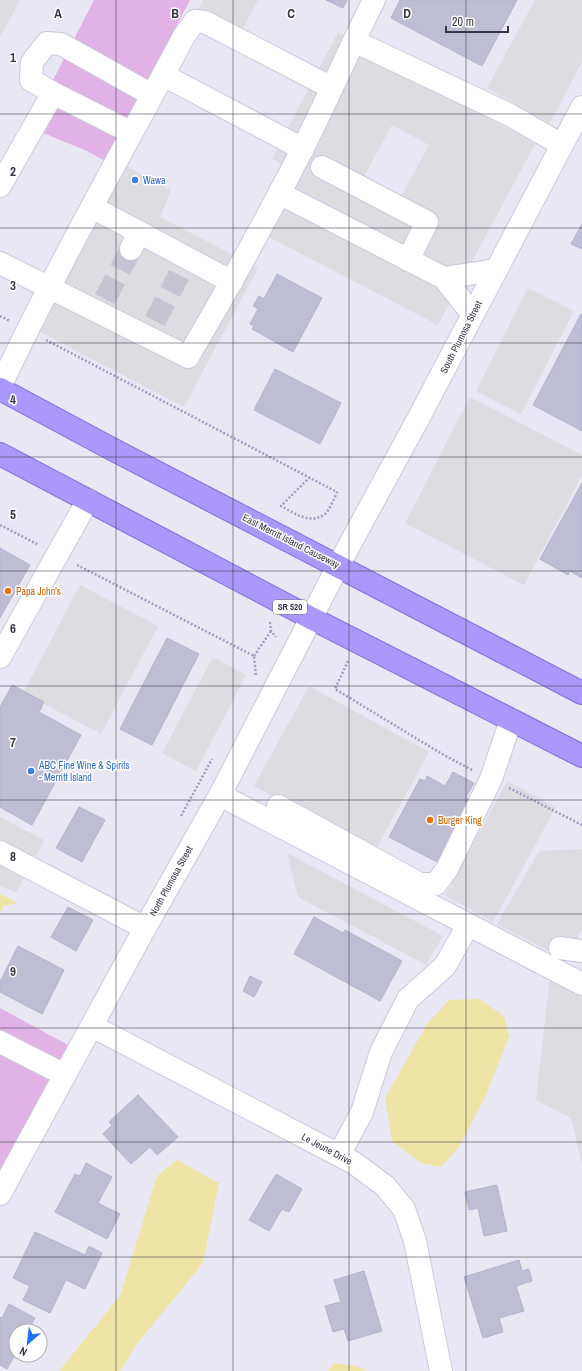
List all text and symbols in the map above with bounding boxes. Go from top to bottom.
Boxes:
text: A [54,5,62,22]
text: B [171,5,179,22]
text: C [287,5,295,22]
text: D [403,5,411,22]
scale bar [446,8,508,34]
text: 20 m [452,14,474,30]
text: 1 [10,49,16,66]
text: 2 [10,163,16,180]
place label: Wawa [143,174,166,187]
marker: Wawa [130,175,140,185]
text: 3 [10,277,16,294]
street label: South Plumosa Street [437,298,485,375]
text: 4 [10,391,16,408]
text: 5 [10,506,16,523]
street label: East Merritt Island Causeway [240,511,342,572]
place label: Papa John's [16,585,61,598]
marker: Papa John's [3,586,13,596]
road number: SR 520 [273,600,307,614]
text: 6 [10,620,16,637]
text: 7 [10,734,16,751]
place label: ABC Fine Wine & Spirits - Merritt Island [38,759,130,784]
marker: ABC Fine Wine & Spirits - Merritt Island [26,766,36,776]
place label: Burger King [438,814,482,827]
marker: Burger King [425,815,435,825]
street label: North Plumosa Street [146,843,196,918]
text: 8 [10,848,16,865]
text: 9 [10,963,16,980]
street label: Le Jeune Drive [299,1130,355,1168]
north arrow [8,1323,48,1363]
text: N [17,1344,29,1360]

